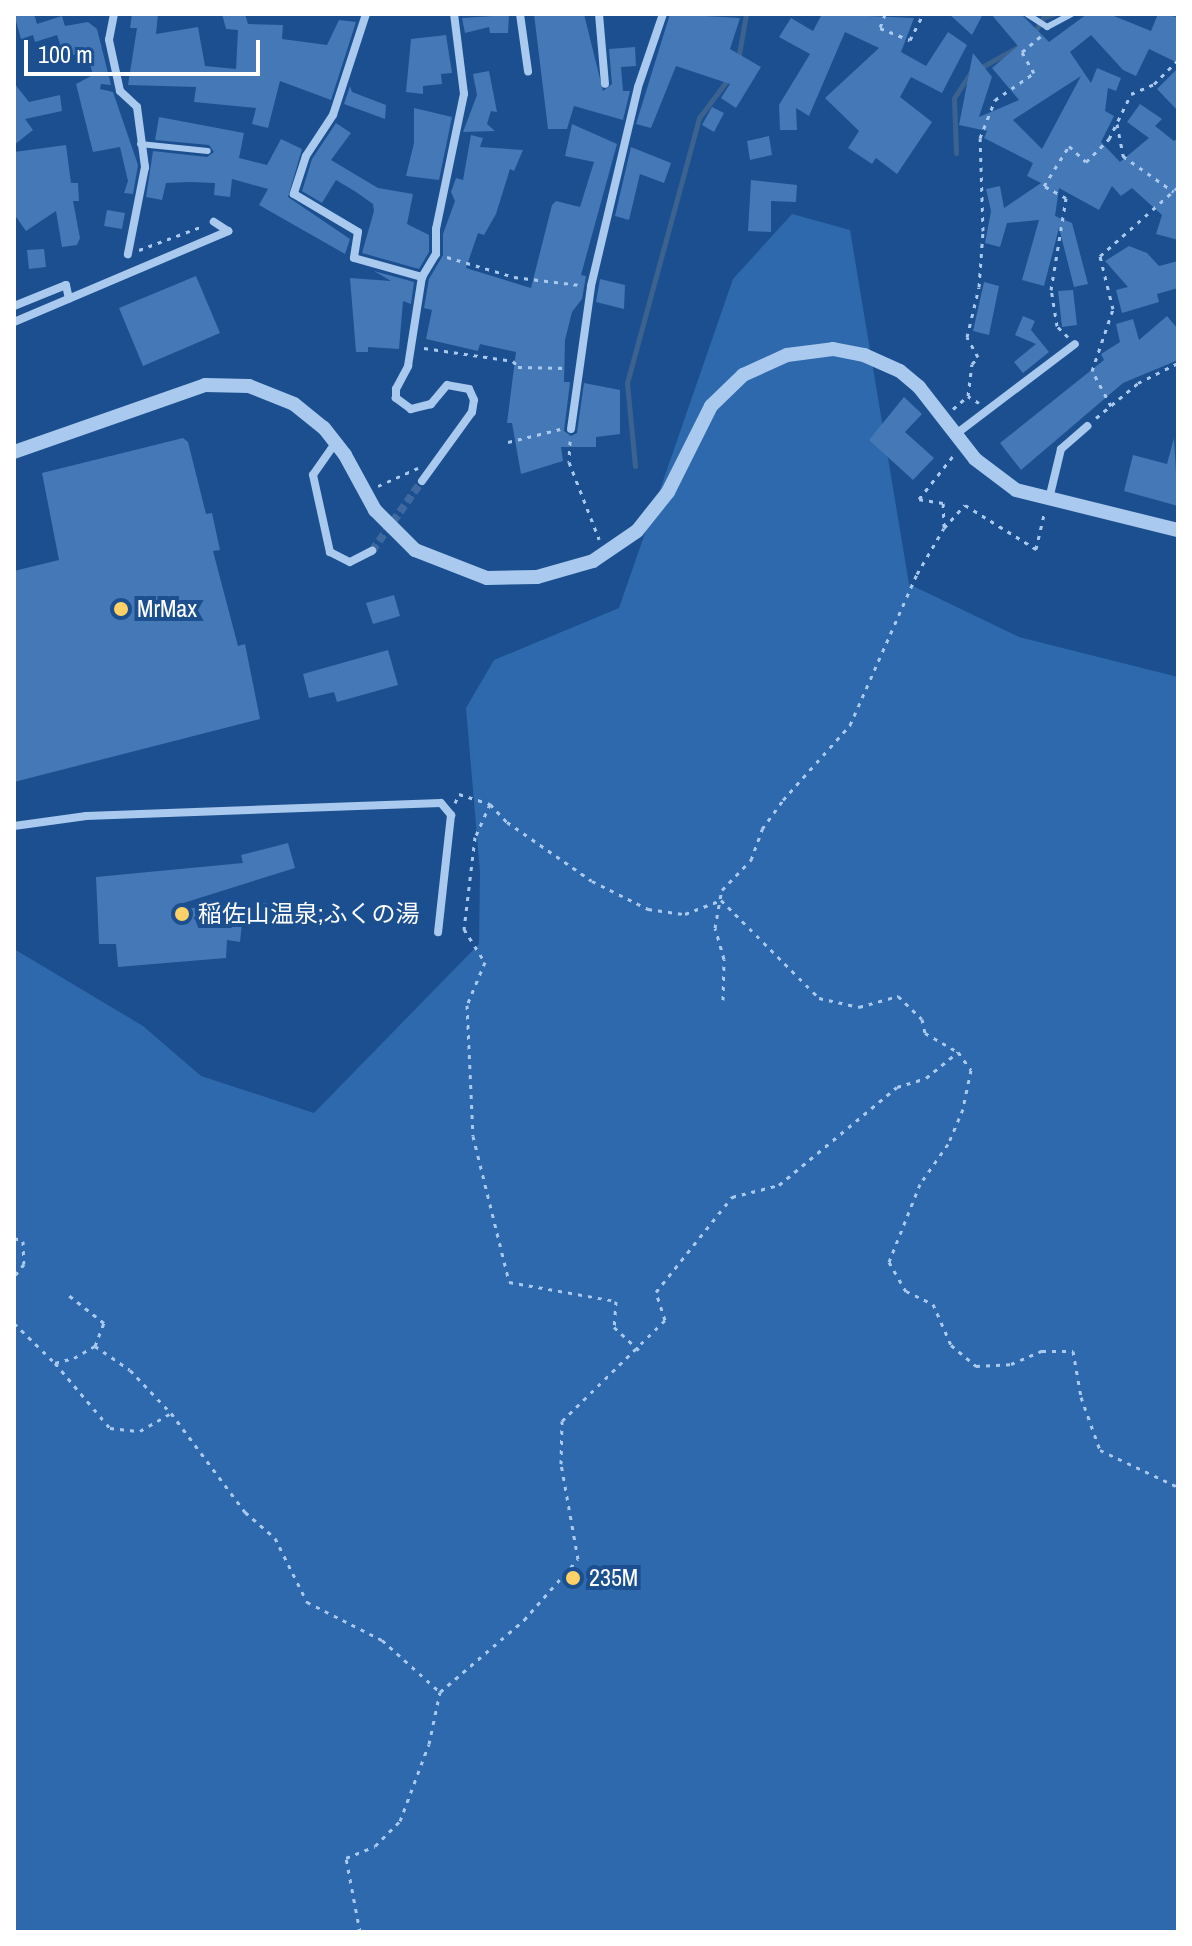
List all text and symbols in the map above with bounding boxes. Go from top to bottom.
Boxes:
scale bar [28,24,264,74]
text: 100 m [38,38,93,70]
place label: MrMax [137,595,197,623]
marker: MrMax [112,600,130,618]
place label: 稲佐山温泉;ふくの湯 [198,900,419,928]
marker: 稲佐山温泉;ふくの湯 [173,905,191,923]
place label: 235M [589,1564,638,1592]
marker: 235M [564,1569,582,1587]

